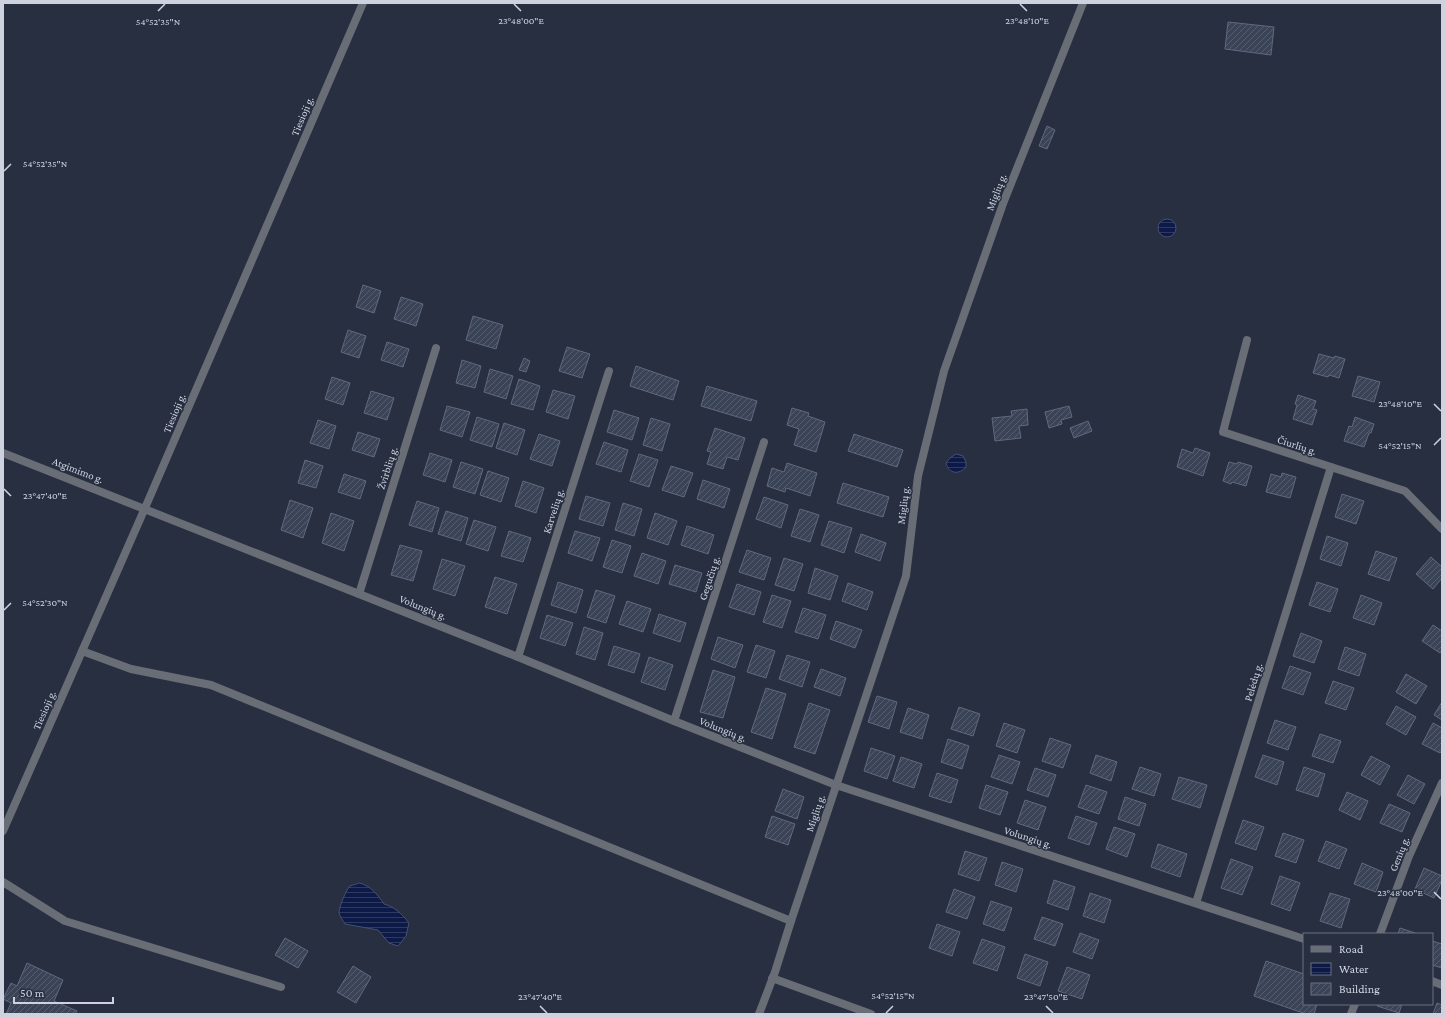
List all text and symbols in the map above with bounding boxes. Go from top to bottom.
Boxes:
text: 23°48'00"E [498,15,544,26]
text: 23°48'10"E [1005,15,1049,26]
text: 54°52'35"N [136,16,181,27]
street label: Tiesioji g. [288,94,317,138]
text: 54°52'35"N [23,158,68,169]
street label: Miglių g. [983,172,1009,213]
street label: Tiesioji g. [160,391,189,435]
text: 23°48'10"E [1378,398,1422,409]
street label: Čiurlių g. [1276,433,1318,458]
text: 54°52'15"N [1378,440,1422,451]
street label: Žvirblių g. [374,445,401,491]
street label: Atgimimo g. [50,455,105,486]
street label: Miglių g. [895,485,912,525]
street label: Karvelių g. [540,487,567,535]
text: 23°47'40"E [23,490,68,501]
street label: Gegučių g. [696,554,723,602]
street label: Volungių g. [397,592,448,623]
text: 54°52'30"N [22,597,68,608]
street label: Pelėdų g. [1242,661,1265,703]
street label: Tiesioji g. [30,689,59,732]
street label: Volungių g. [697,714,748,745]
street label: Miglių g. [803,793,828,834]
street label: Volungių g. [1002,824,1053,851]
street label: Genių g. [1387,835,1412,873]
text: 23°48'00"E [1377,887,1423,898]
legend [1303,933,1433,1005]
text: Road [1339,942,1364,956]
text: Water [1339,962,1369,976]
scale bar [14,979,113,1005]
text: Building [1339,982,1380,996]
text: 50 m [20,986,45,1000]
text: 54°52'15"N [871,990,915,1001]
text: 23°47'40"E [518,991,563,1002]
text: 23°47'50"E [1024,991,1069,1002]

